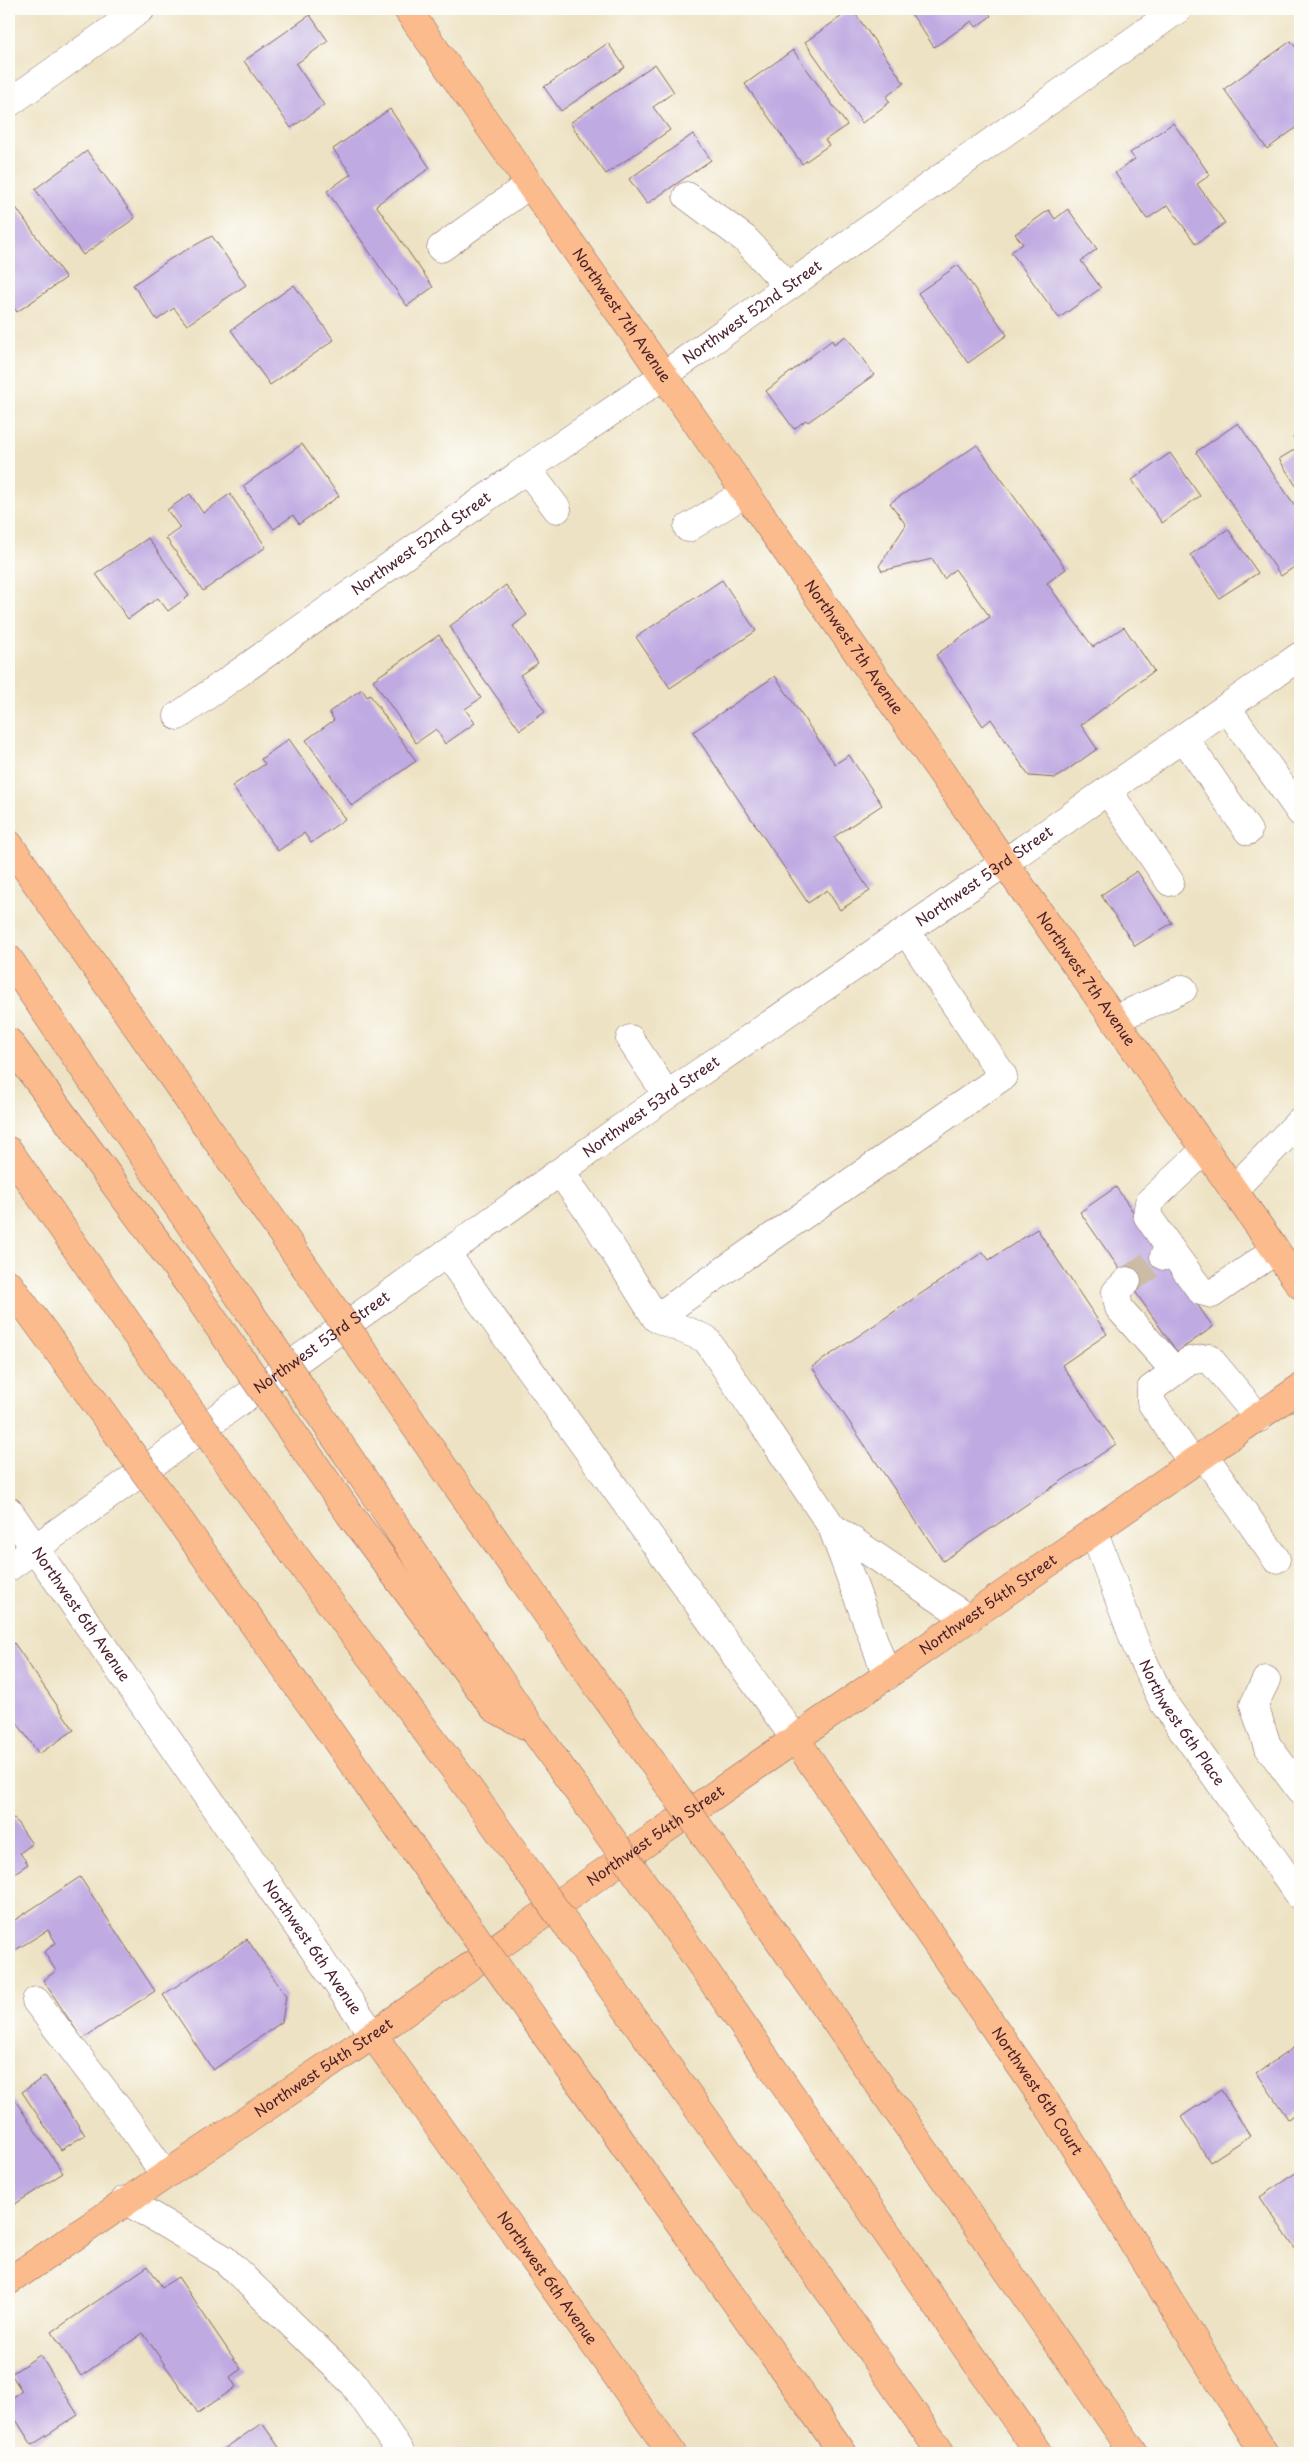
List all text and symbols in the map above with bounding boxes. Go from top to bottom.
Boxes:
street label: Northwest 7th Avenue [568,243,678,386]
street label: Northwest 52nd Street [677,253,826,369]
street label: Northwest 52nd Street [346,485,495,600]
street label: Northwest 7th Avenue [800,574,910,718]
street label: Northwest 53rd Street [910,819,1057,931]
street label: Northwest 7th Avenue [1032,906,1142,1050]
street label: Northwest 53rd Street [577,1049,724,1162]
street label: Northwest 53rd Street [248,1284,394,1398]
street label: Northwest 6th Avenue [27,1542,137,1686]
street label: Northwest 54th Street [914,1548,1061,1660]
street label: Northwest 6th Place [1134,1655,1232,1790]
street label: Northwest 54th Street [581,1779,728,1891]
street label: Northwest 6th Avenue [258,1874,368,2018]
street label: Northwest 54th Street [249,2012,397,2122]
street label: Northwest 6th Court [987,2022,1089,2159]
street label: Northwest 6th Avenue [492,2206,604,2349]

